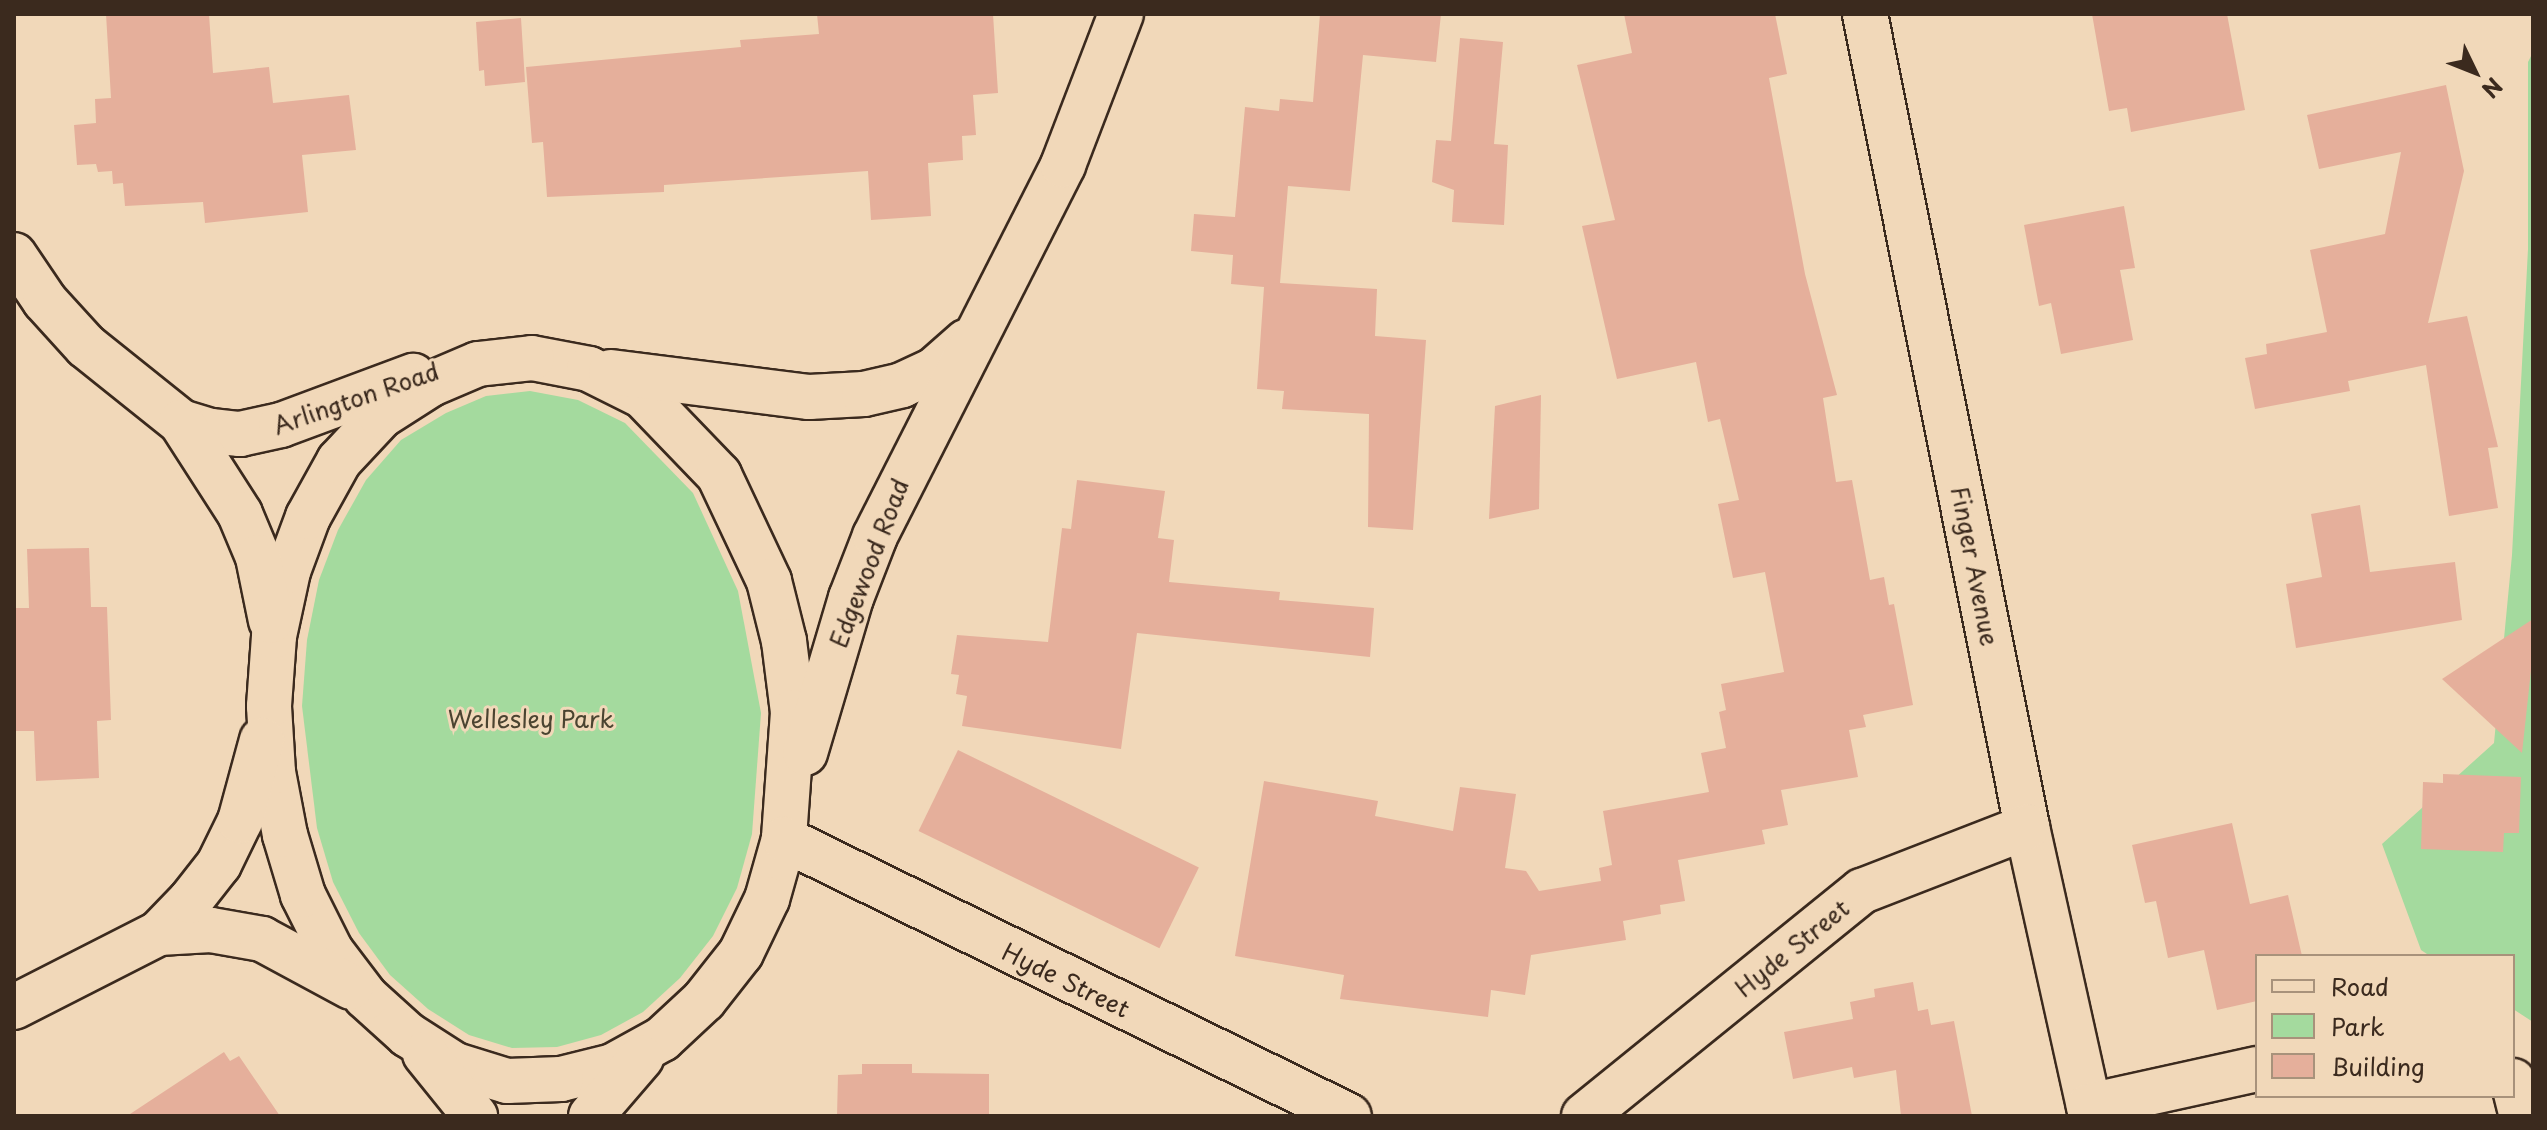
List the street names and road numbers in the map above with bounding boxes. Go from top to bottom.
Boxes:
street label: Arlington Road [269,356,443,440]
street label: Edgewood Road [823,474,915,652]
street label: Finger Avenue [1945,484,2005,648]
street label: Hyde Street [1729,893,1855,1003]
street label: Hyde Street [998,937,1134,1023]

